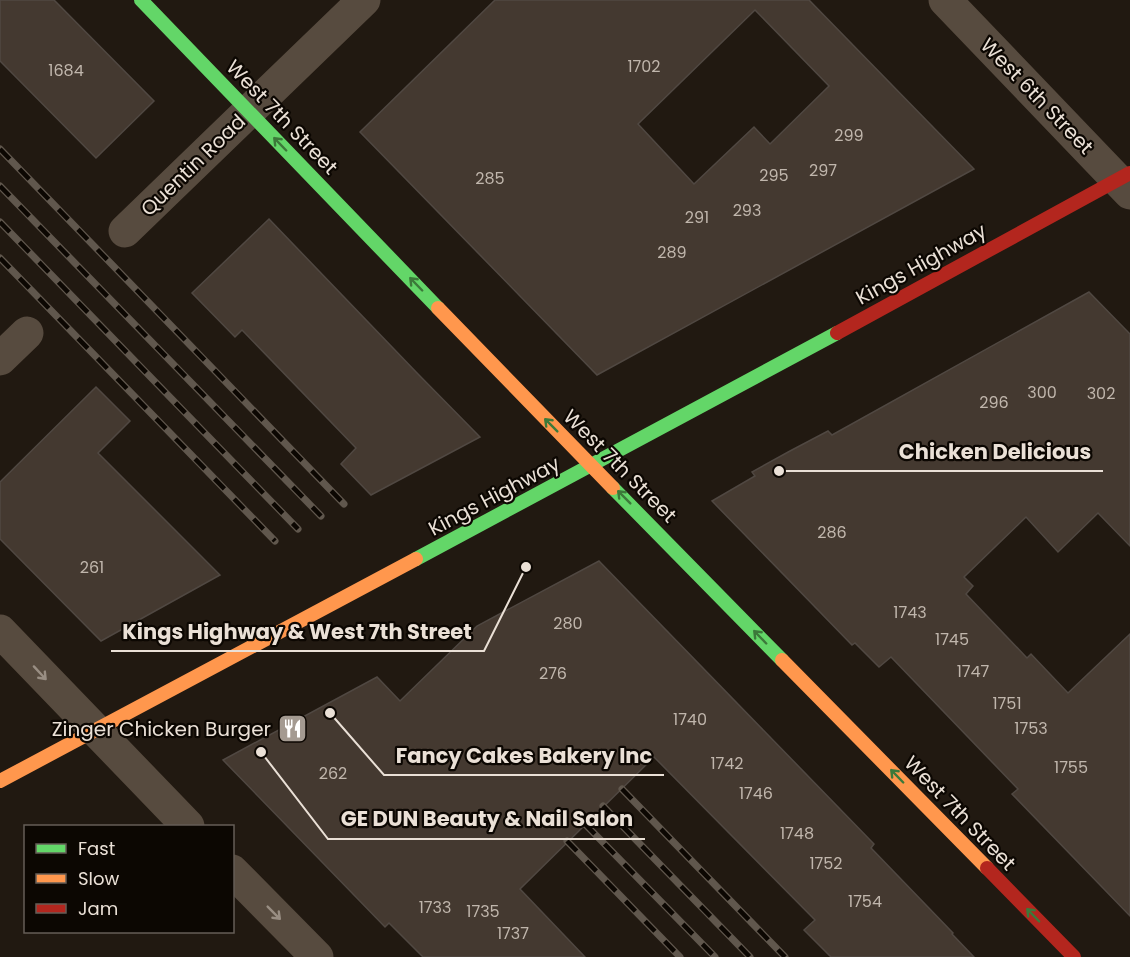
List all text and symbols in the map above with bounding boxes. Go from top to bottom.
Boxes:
street label: West 6th Street [974,32,1100,160]
street label: West 7th Street [220,53,344,181]
house number: 1702 [627,55,661,78]
house number: 1684 [48,59,84,82]
street label: Quentin Road [134,108,252,222]
house number: 299 [834,124,864,147]
one-way arrow [273,136,288,151]
house number: 297 [809,159,837,182]
house number: 295 [759,164,789,187]
house number: 285 [475,167,505,190]
house number: 293 [733,199,761,222]
house number: 291 [685,206,709,229]
street label: Kings Highway [851,217,991,311]
house number: 289 [657,241,687,264]
one-way arrow [408,277,423,292]
house number: 300 [1027,381,1057,404]
house number: 302 [1087,382,1115,405]
house number: 296 [979,391,1009,414]
street label: West 7th Street [557,403,683,529]
one-way arrow [543,417,558,432]
callout: Chicken Delicious [887,432,1103,471]
text: Chicken Delicious [899,437,1091,466]
street label: Kings Highway [423,450,565,542]
one-way arrow [616,490,631,505]
house number: 286 [817,521,847,544]
house number: 261 [80,556,104,579]
house number: 1743 [893,601,927,624]
callout: Kings Highway & West 7th Street [111,612,484,651]
house number: 280 [553,612,583,635]
text: Kings Highway & West 7th Street [122,617,472,646]
house number: 1745 [935,628,969,651]
one-way arrow [753,629,768,644]
house number: 1747 [957,660,990,683]
house number: 276 [539,662,567,685]
one-way arrow [33,666,47,681]
house number: 1751 [992,692,1022,715]
house number: 1740 [673,708,707,731]
restaurant icon: Zinger Chicken Burger [276,713,308,745]
place label: Zinger Chicken Burger [52,715,271,743]
house number: 1753 [1014,717,1048,740]
callout: Fancy Cakes Bakery Inc [384,736,664,775]
text: Fancy Cakes Bakery Inc [396,741,653,770]
street label: West 7th Street [898,749,1022,877]
house number: 1742 [710,752,744,775]
house number: 1755 [1054,756,1088,779]
house number: 262 [319,762,347,785]
one-way arrow [889,768,904,783]
house number: 1746 [739,782,773,805]
callout: GE DUN Beauty & Nail Salon [328,800,645,839]
text: GE DUN Beauty & Nail Salon [341,804,633,833]
house number: 1748 [780,822,814,845]
legend [24,825,234,933]
text: Fast [78,836,115,861]
house number: 1752 [809,852,843,875]
text: Slow [78,866,120,891]
house number: 1754 [848,890,882,913]
text: Jam [78,896,118,921]
house number: 1733 [419,896,451,919]
house number: 1735 [466,900,500,923]
one-way arrow [266,906,281,921]
one-way arrow [1026,908,1041,923]
house number: 1737 [497,922,529,945]

